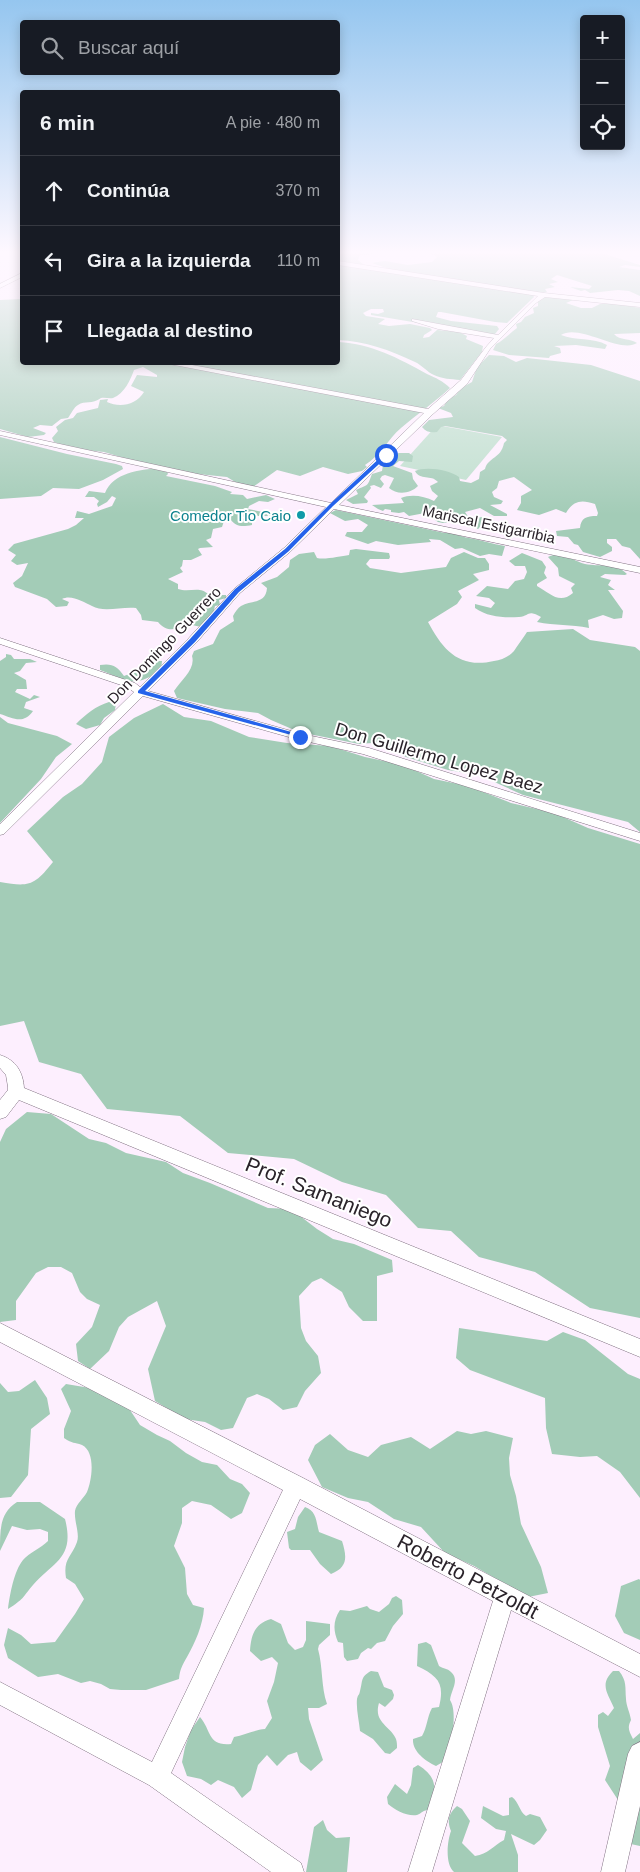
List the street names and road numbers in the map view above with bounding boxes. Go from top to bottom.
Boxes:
street label: Mariscal Estigarribia [421,502,557,546]
street label: Don Domingo Guerrero [104,583,224,707]
street label: Don Guillermo Lopez Baez [333,719,545,797]
street label: Prof. Samaniego [242,1152,396,1232]
street label: Roberto Petzoldt [394,1529,543,1623]

